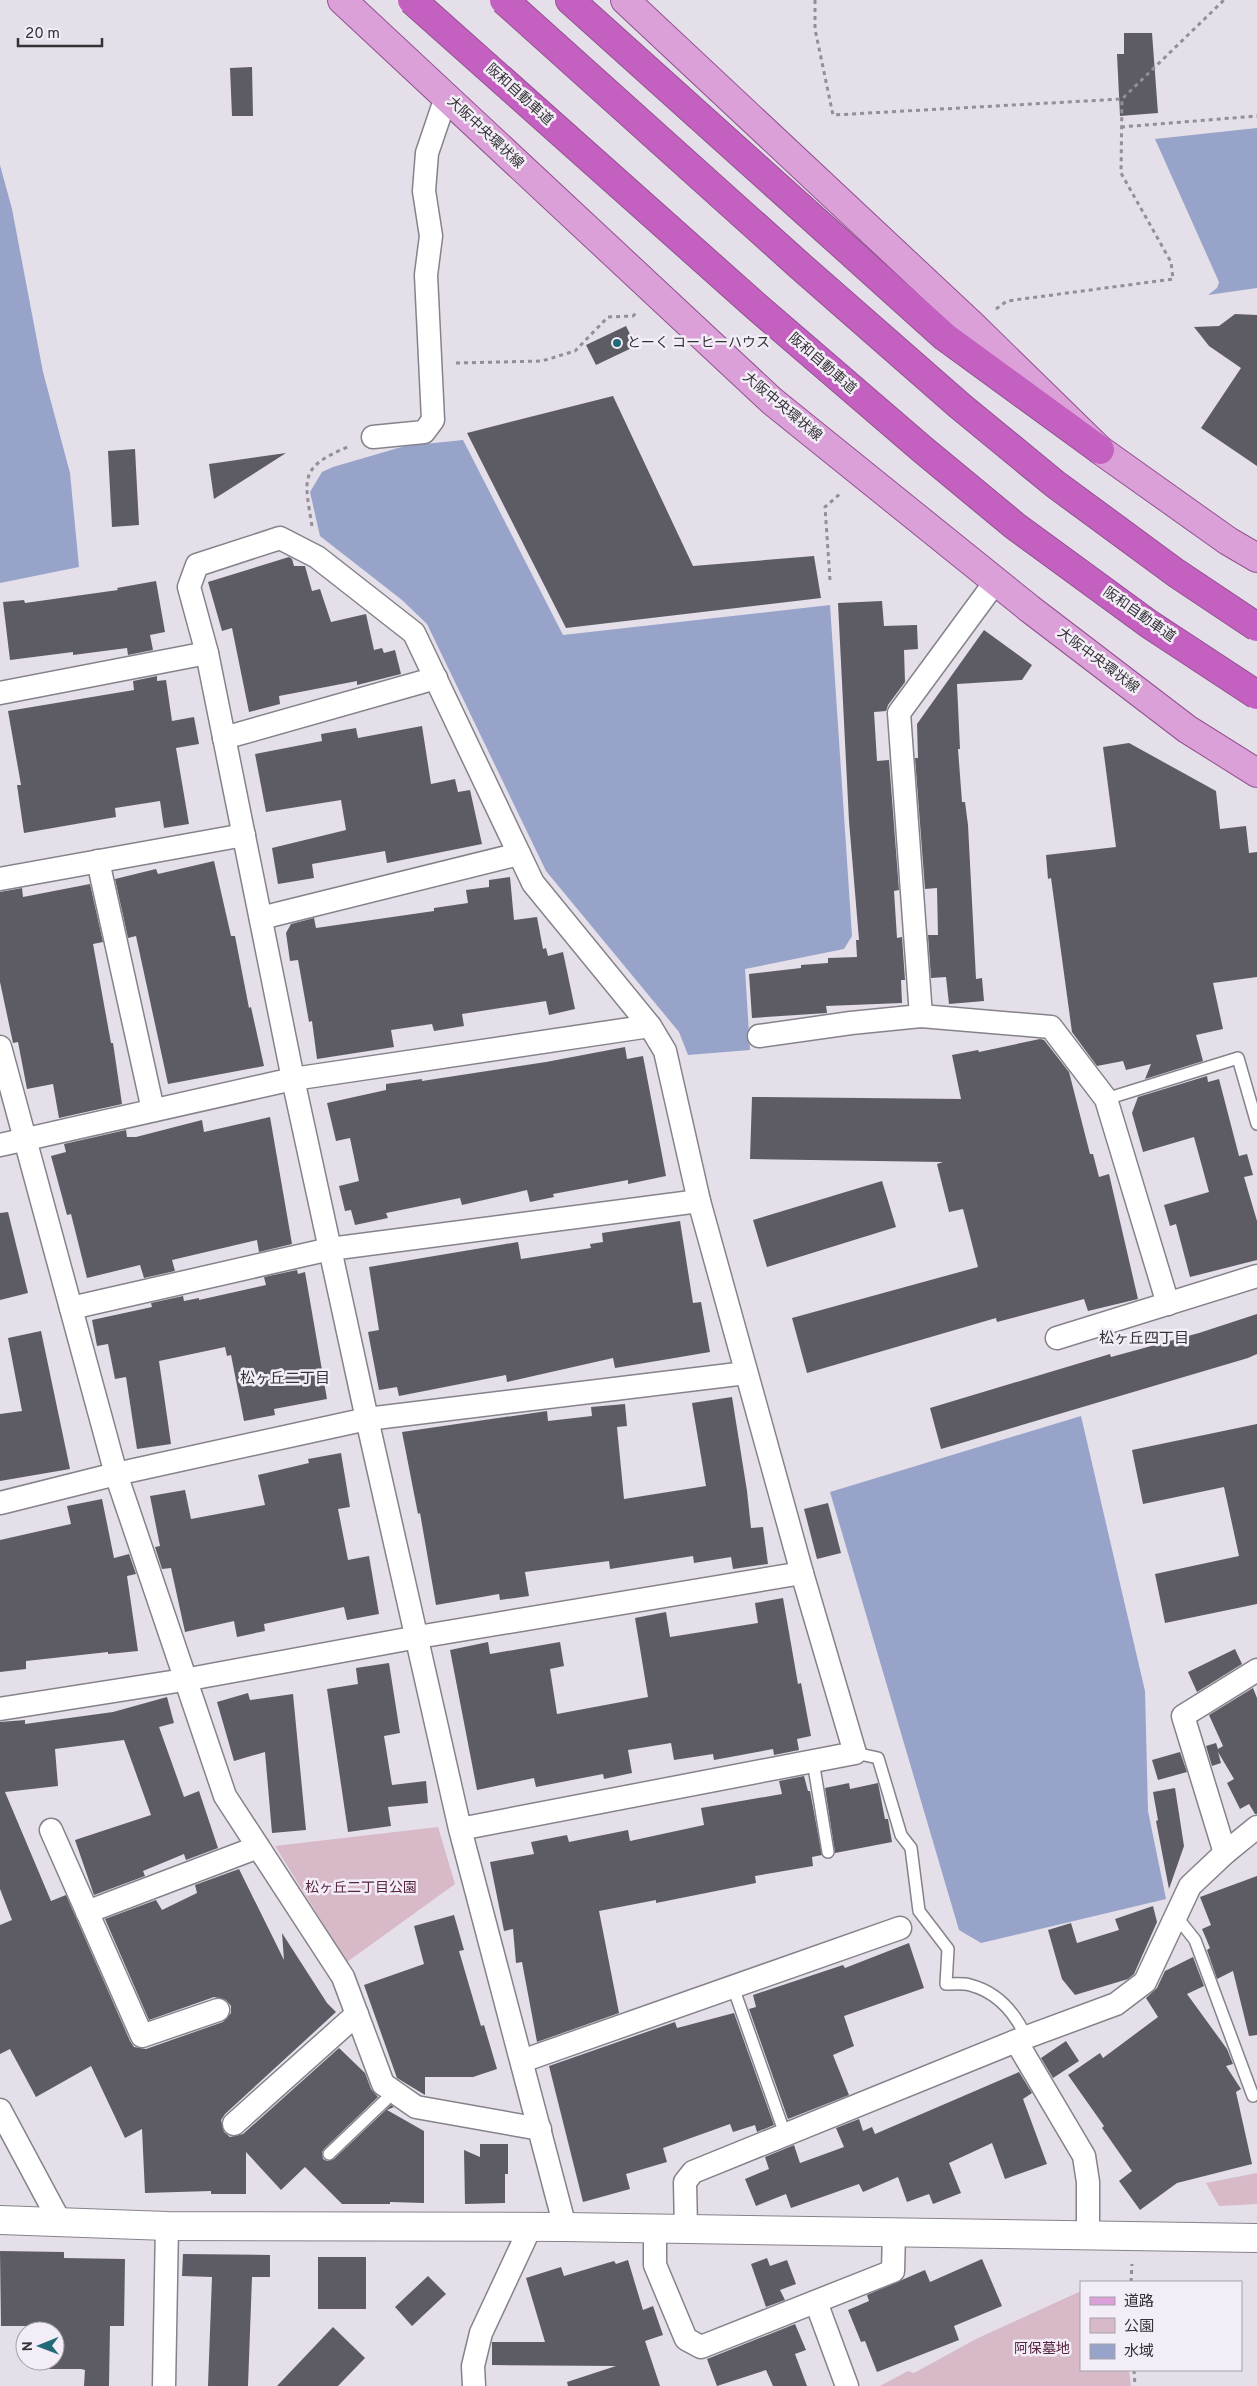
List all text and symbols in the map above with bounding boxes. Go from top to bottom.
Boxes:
scale bar [18,15,101,47]
text: 20 m [25,25,60,44]
street label: 阪和自動車道 [482,61,556,129]
street label: 大阪中央環状線 [443,93,527,173]
street label: 阪和自動車道 [785,330,859,398]
place label: とーく コーヒーハウス [627,335,770,352]
marker: とーく コーヒーハウス [611,337,623,349]
street label: 大阪中央環状線 [739,368,826,445]
street label: 阪和自動車道 [1100,584,1178,646]
street label: 大阪中央環状線 [1054,624,1143,697]
district label: 松ヶ丘四丁目 [1099,1330,1189,1349]
district label: 松ヶ丘二丁目 [240,1370,330,1389]
park label: 松ヶ丘二丁目公園 [305,1880,417,1897]
legend [1080,2281,1242,2371]
text: 道路 [1124,2293,1154,2312]
text: 公園 [1124,2318,1154,2337]
north arrow [15,2321,65,2371]
text: N [20,2341,37,2351]
park label: 阿保墓地 [1014,2341,1070,2358]
text: 水域 [1124,2343,1154,2362]

